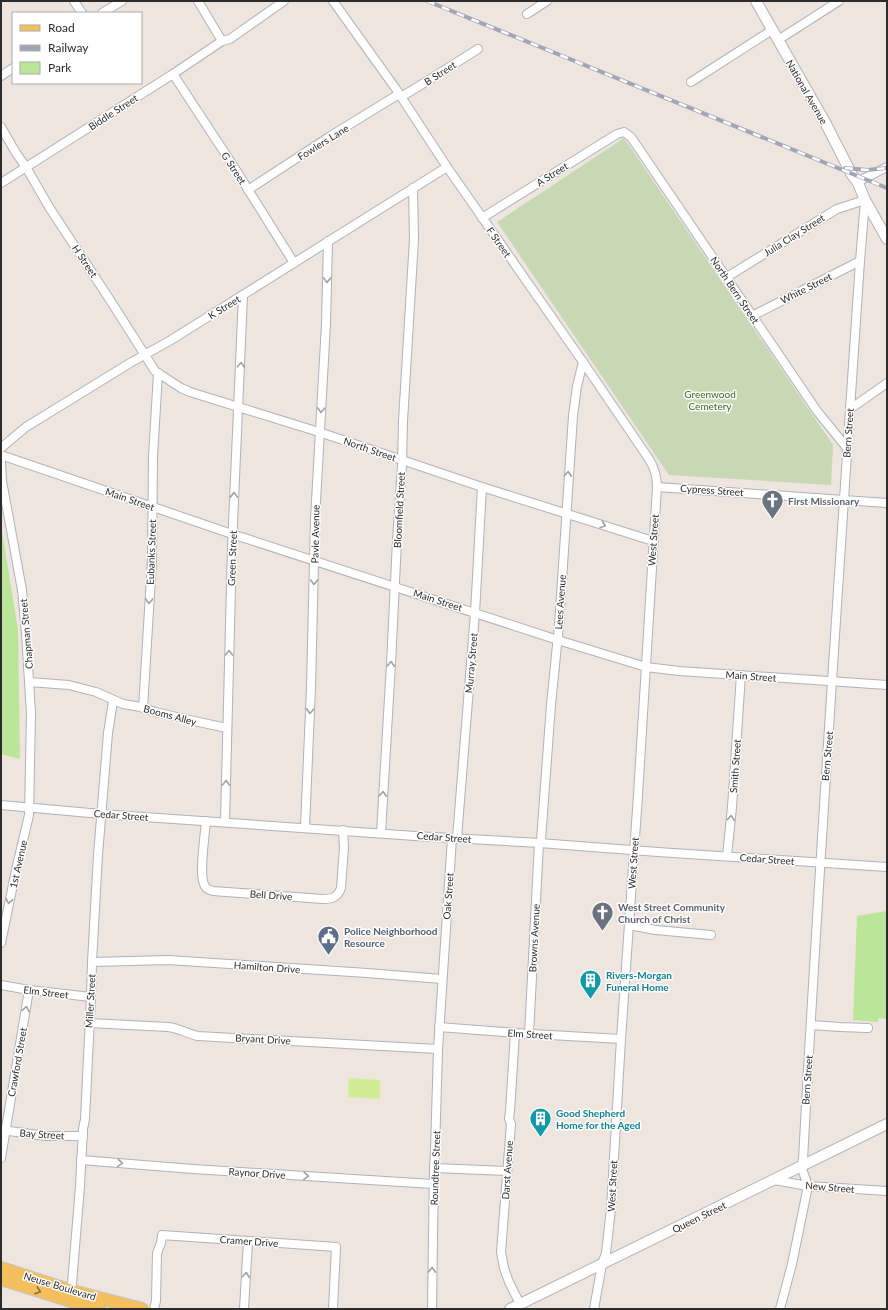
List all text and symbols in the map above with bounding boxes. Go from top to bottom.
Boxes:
legend [12,12,142,84]
text: Road [48,20,75,35]
text: Railway [48,40,89,55]
street label: B Street [422,58,458,88]
street label: National Avenue [784,58,830,126]
text: Park [48,60,72,75]
street label: Biddle Street [86,91,140,132]
street label: Fowlers Lane [295,122,351,162]
street label: G Street [219,150,249,187]
street label: A Street [534,159,571,188]
street label: Julia Clay Street [761,211,827,259]
street label: F Street [484,224,514,260]
street label: H Street [70,243,100,280]
street label: North Bern Street [708,254,762,326]
street label: White Street [778,270,834,306]
one-way arrow [323,277,331,283]
street label: K Street [206,292,243,322]
one-way arrow [236,362,245,368]
park label: Greenwood Cemetery [684,388,736,412]
one-way arrow [316,407,325,413]
street label: Bern Street [840,407,856,458]
street label: North Street [342,434,398,464]
street label: Bloomfield Street [391,471,407,548]
one-way arrow [564,471,573,477]
street label: Cypress Street [680,482,745,498]
street label: Main Street [104,485,156,513]
church icon: First Missionary [759,488,785,521]
one-way arrow [230,492,238,498]
place label: First Missionary [788,495,860,507]
street label: Pavie Avenue [308,504,322,564]
street label: West Street [645,513,661,566]
street label: Eubanks Street [144,519,158,585]
one-way arrow [599,520,606,529]
street label: Green Street [225,530,239,586]
street label: Lees Avenue [552,574,568,630]
one-way arrow [310,579,318,585]
street label: Main Street [412,586,464,614]
street label: Chapman Street [17,598,35,670]
one-way arrow [144,598,153,604]
street label: Murray Street [462,632,480,694]
one-way arrow [225,650,233,656]
one-way arrow [386,661,395,667]
street label: Main Street [725,668,777,684]
street label: Booms Alley [142,702,199,728]
one-way arrow [305,708,314,714]
street label: Bern Street [819,730,835,781]
street label: Smith Street [727,738,743,793]
one-way arrow [222,780,230,786]
one-way arrow [379,791,387,797]
street label: Cedar Street [93,807,149,823]
one-way arrow [726,815,735,821]
street label: Cedar Street [416,829,472,845]
street label: West Street [625,836,641,889]
street label: 1st Avenue [7,839,29,889]
street label: Cedar Street [739,851,795,867]
street label: Oak Street [440,872,456,920]
street label: Bell Drive [249,888,293,902]
one-way arrow [6,898,14,904]
church icon: West Street Community Church of Christ [589,900,615,933]
place label: West Street Community Church of Christ [618,901,726,925]
street label: Browns Avenue [526,903,542,973]
public building icon: Police Neighborhood Resource [316,924,342,957]
place label: Police Neighborhood Resource [344,925,438,949]
street label: Hamilton Drive [233,959,301,975]
building icon: Rivers-Morgan Funeral Home [577,968,603,1001]
place label: Rivers-Morgan Funeral Home [606,969,672,993]
street label: Miller Street [83,973,97,1028]
street label: Elm Street [23,983,70,1001]
one-way arrow [21,1006,30,1012]
street label: Crawford Street [5,1026,29,1097]
street label: Elm Street [507,1026,553,1042]
street label: Bryant Drive [235,1032,291,1046]
street label: Bern Street [799,1054,815,1105]
building icon: Good Shepherd Home for the Aged [528,1106,554,1139]
place label: Good Shepherd Home for the Aged [556,1107,641,1131]
street label: Bay Street [19,1126,65,1142]
street label: Roundtree Street [428,1130,442,1206]
street label: Darst Avenue [499,1140,515,1200]
one-way arrow [117,1158,123,1167]
street label: West Street [605,1159,619,1212]
street label: Raynor Drive [228,1165,286,1181]
one-way arrow [303,1172,309,1181]
street label: New Street [805,1179,855,1195]
street label: Queen Street [670,1199,728,1235]
street label: Cramer Drive [219,1233,279,1249]
one-way arrow [428,1267,436,1273]
street label: Neuse Boulevard [23,1269,97,1303]
one-way arrow [242,1272,251,1278]
one-way arrow [34,1286,41,1295]

